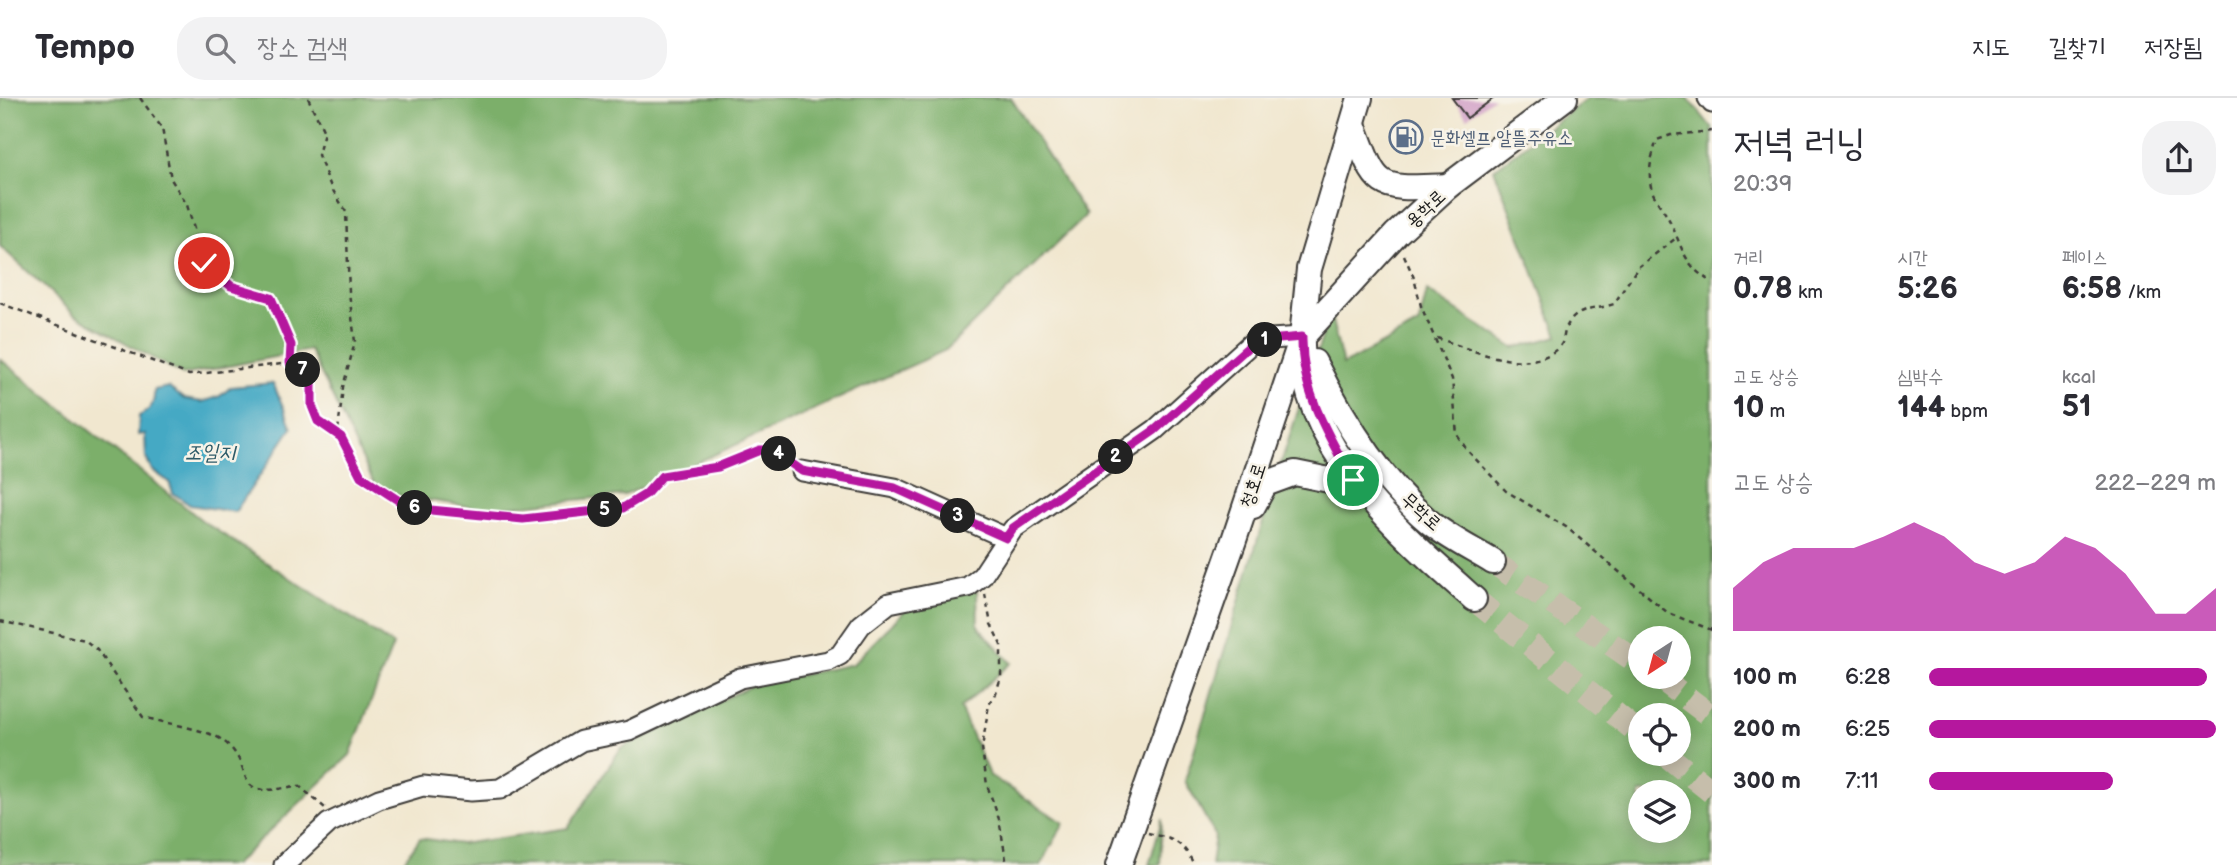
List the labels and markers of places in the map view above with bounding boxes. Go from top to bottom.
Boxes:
fuel station icon: 문화셀프 알뜰주유소 [1387,118,1425,156]
place label: 문화셀프 알뜰주유소 [1430,127,1573,150]
pin [174,233,234,293]
pin: 1 [1248,322,1282,358]
pin: 7 [286,352,320,388]
pin: 4 [762,436,796,472]
pin: 2 [1098,440,1134,474]
pin [1323,450,1383,510]
pin: 6 [398,490,432,526]
pin: 5 [588,492,622,528]
pin: 3 [940,498,976,534]

